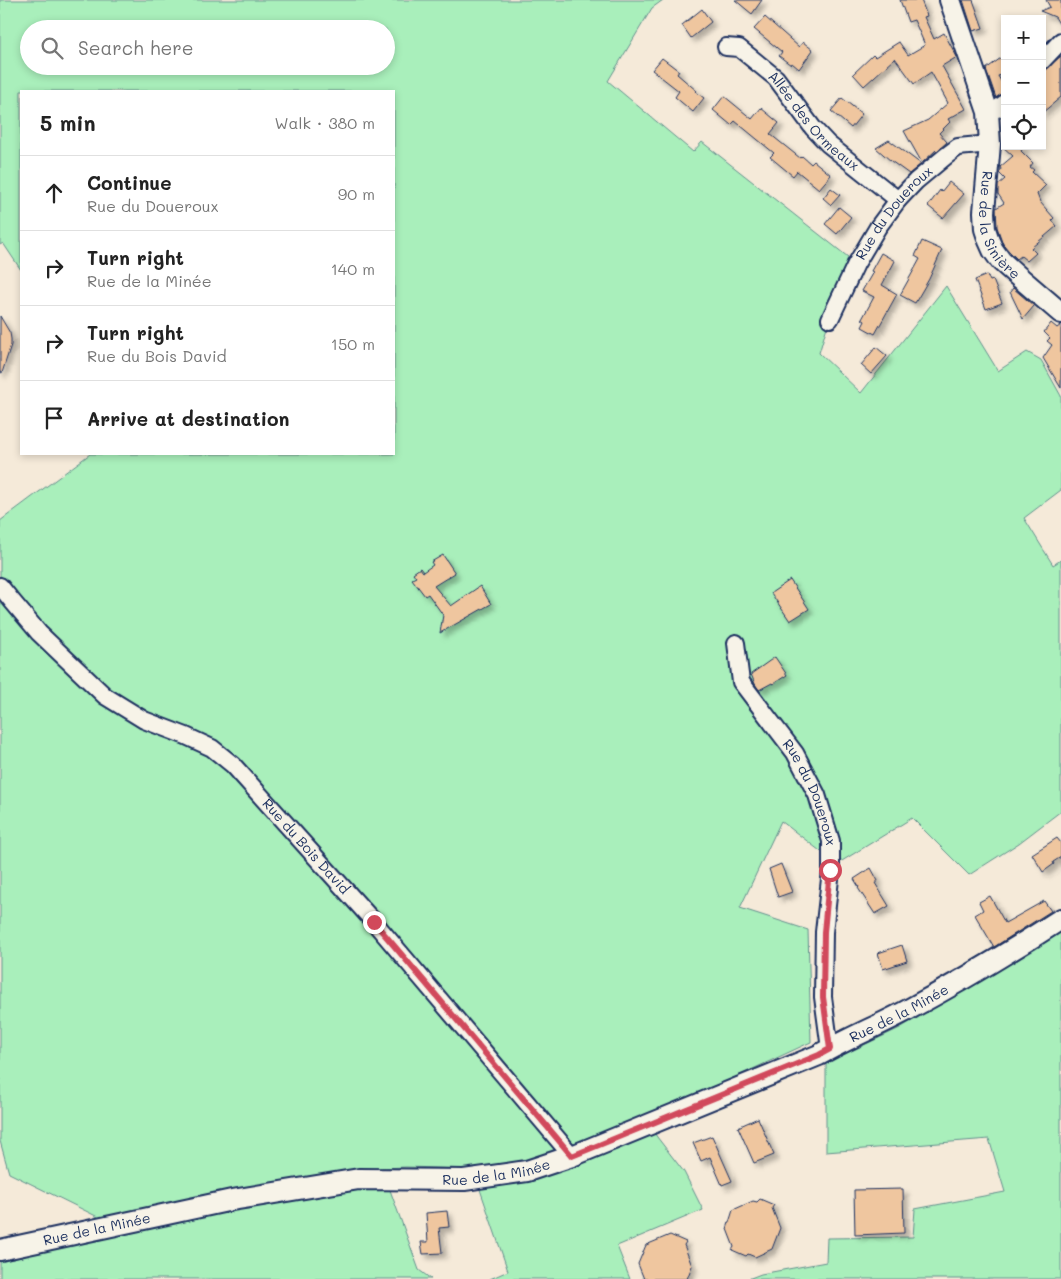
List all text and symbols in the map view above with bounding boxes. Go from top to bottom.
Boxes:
map controls [1001,15,1046,150]
button: + [1001,15,1046,60]
search box [20,20,395,75]
icon: search [38,34,66,62]
text: Search here [78,35,194,60]
button: − [1001,60,1046,105]
street label: Allée des Ormeaux [765,66,864,175]
button: locate [1001,105,1046,150]
text: 5 min [40,109,96,136]
text: Walk · 380 m [274,112,375,133]
street label: Rue du Doueroux [851,161,936,263]
text: Continue [87,170,172,195]
street label: Rue de la Sinière [975,170,1025,283]
icon: ahead [40,179,68,207]
text: 90 m [338,183,375,204]
text: Rue du Doueroux [87,195,219,216]
text: Turn right [87,245,184,270]
icon: right [40,254,68,282]
text: 140 m [331,258,375,279]
text: Rue de la Minée [87,270,212,291]
text: Turn right [87,320,184,345]
icon: right [40,329,68,357]
text: 150 m [331,333,375,354]
text: Rue du Bois David [87,345,227,366]
icon: arrive [40,404,68,432]
text: Arrive at destination [87,406,290,431]
street label: Rue du Doueroux [779,735,841,846]
street label: Rue du Bois David [258,794,354,898]
route start [819,859,842,882]
route end [363,911,386,934]
street label: Rue de la Minée [846,979,952,1046]
street label: Rue de la Minée [442,1154,553,1189]
street label: Rue de la Minée [41,1208,152,1249]

